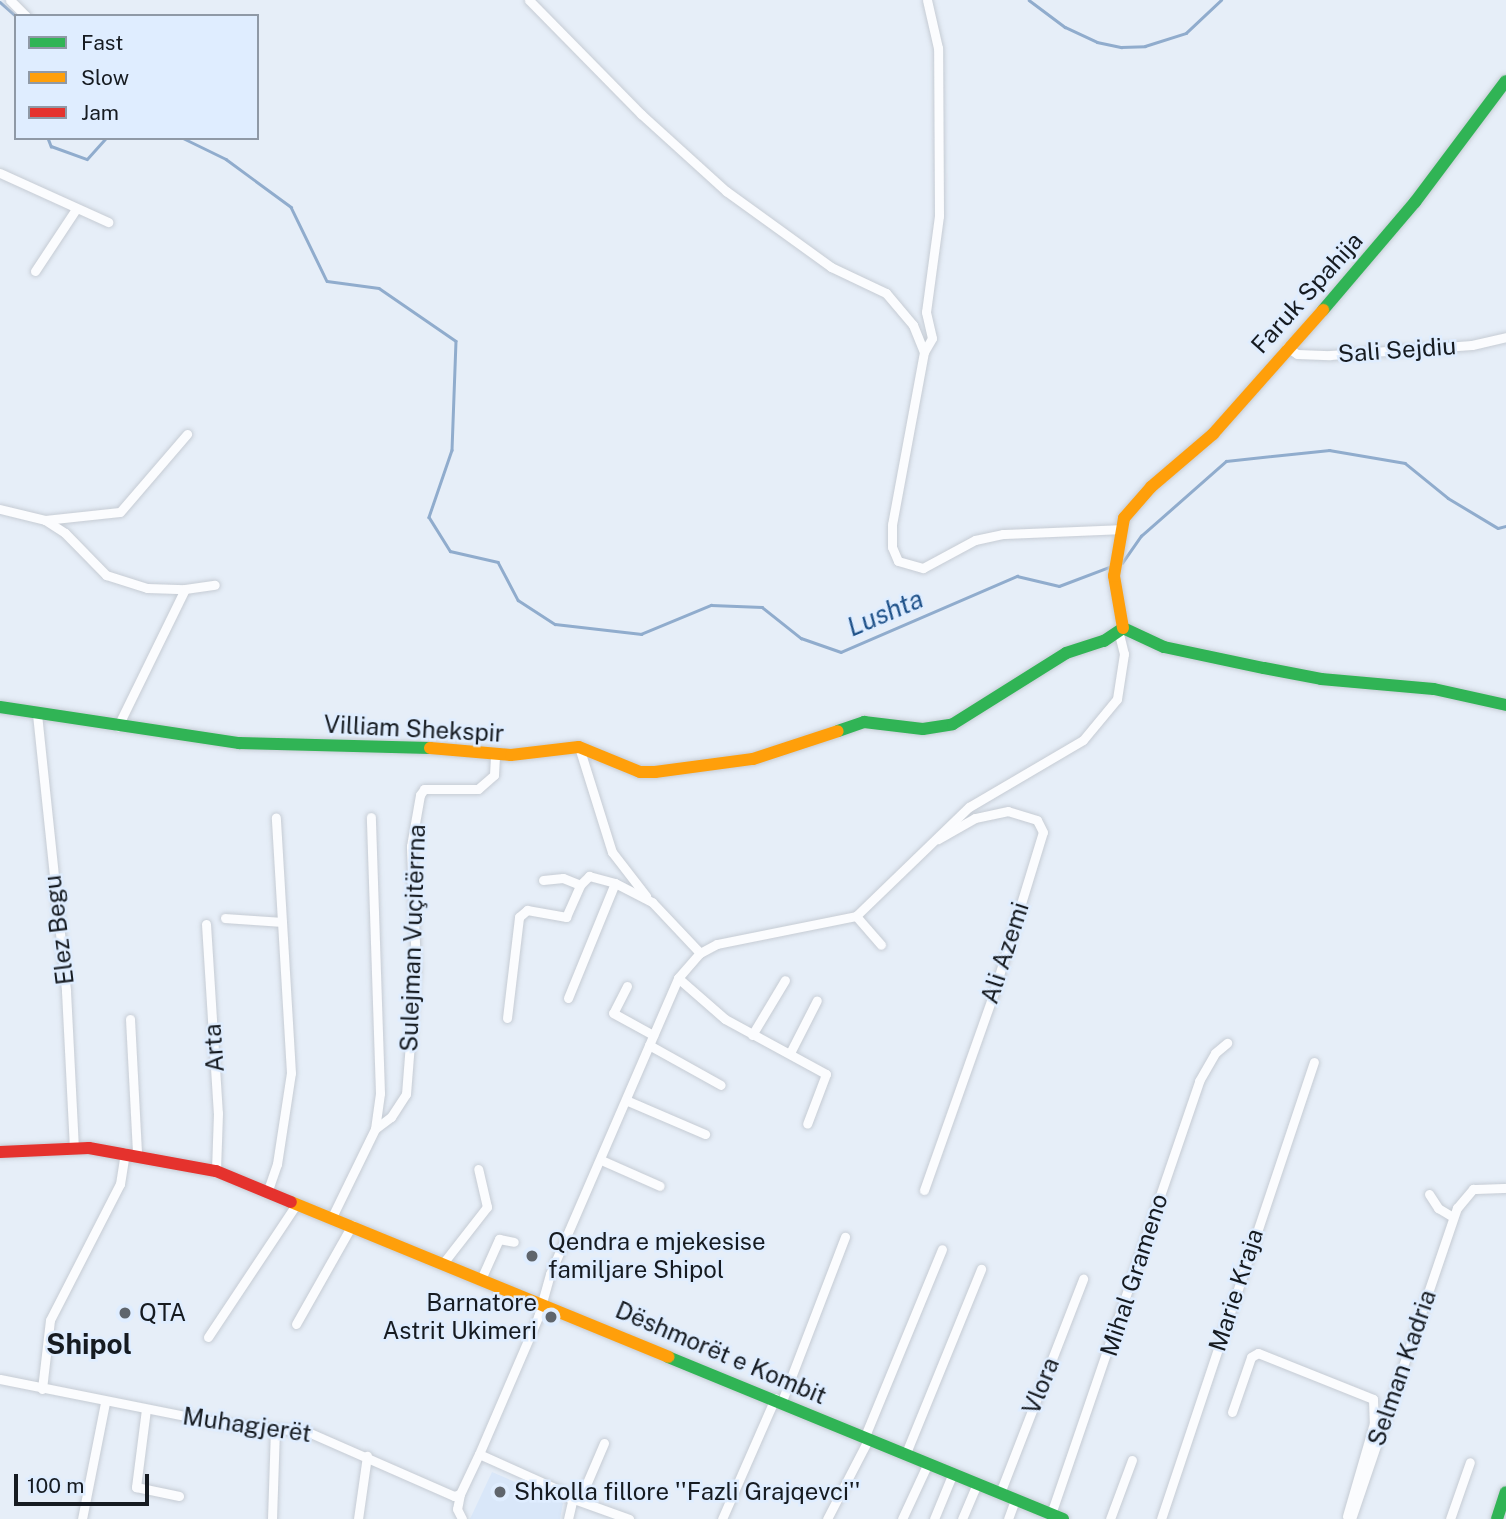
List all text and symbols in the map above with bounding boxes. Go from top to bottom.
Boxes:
legend [14,14,259,140]
text: Fast [81,30,123,55]
text: Slow [81,65,129,90]
text: Jam [81,100,119,125]
street label: Faruk Spahija [1245,227,1369,359]
street label: Sali Sejdiu [1337,332,1457,368]
water label: Lushta [842,583,928,643]
street label: Villiam Shekspir [323,710,505,748]
street label: Sulejman Vuçitërrna [395,824,431,1052]
street label: Elez Begu [38,874,80,986]
street label: Ali Azemi [975,899,1035,1007]
street label: Arta [198,1023,230,1073]
street label: Mihal Grameno [1094,1190,1174,1360]
street label: Marie Kraja [1203,1225,1269,1355]
place label: Qendra e mjekesise familjare Shipol [548,1228,766,1284]
marker: Qendra e mjekesise familjare Shipol [522,1246,542,1266]
street label: Selman Kadria [1362,1286,1442,1450]
place label: Barnatore Astrit Ukimeri [383,1289,537,1345]
street label: Dëshmorët e Kombit [611,1295,831,1411]
place label: QTA [139,1299,186,1327]
marker: QTA [117,1305,133,1321]
marker: Barnatore Astrit Ukimeri [543,1309,559,1325]
district label: Shipol [46,1327,132,1361]
street label: Vlora [1017,1353,1065,1419]
street label: Muhagjerët [181,1402,313,1448]
scale bar [18,1460,152,1504]
text: 100 m [27,1473,84,1498]
place label: Shkolla fillore ''Fazli Grajqevci'' [514,1478,861,1506]
marker: Shkolla fillore ''Fazli Grajqevci'' [492,1484,508,1500]

